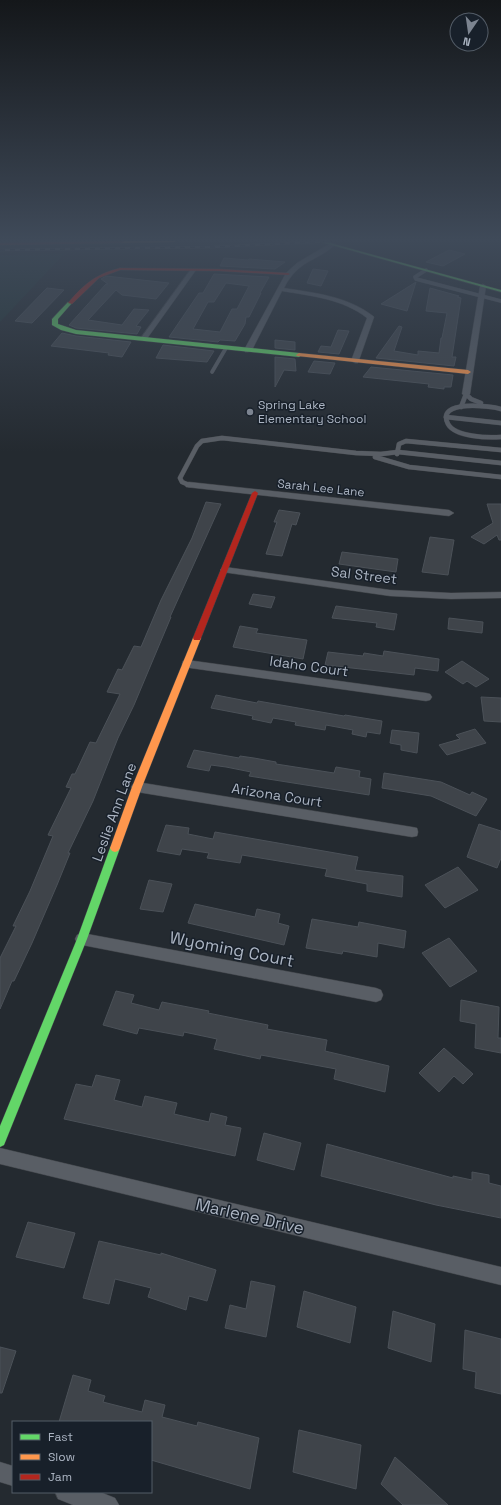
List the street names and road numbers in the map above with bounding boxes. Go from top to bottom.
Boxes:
street label: Sarah Lee Lane [277,475,365,501]
street label: Sal Street [330,562,398,588]
street label: Idaho Court [269,652,349,680]
street label: Leslie Ann Lane [88,760,140,864]
street label: Arizona Court [230,779,324,811]
street label: Wyoming Court [168,926,296,972]
street label: Marlene Drive [194,1193,306,1239]

